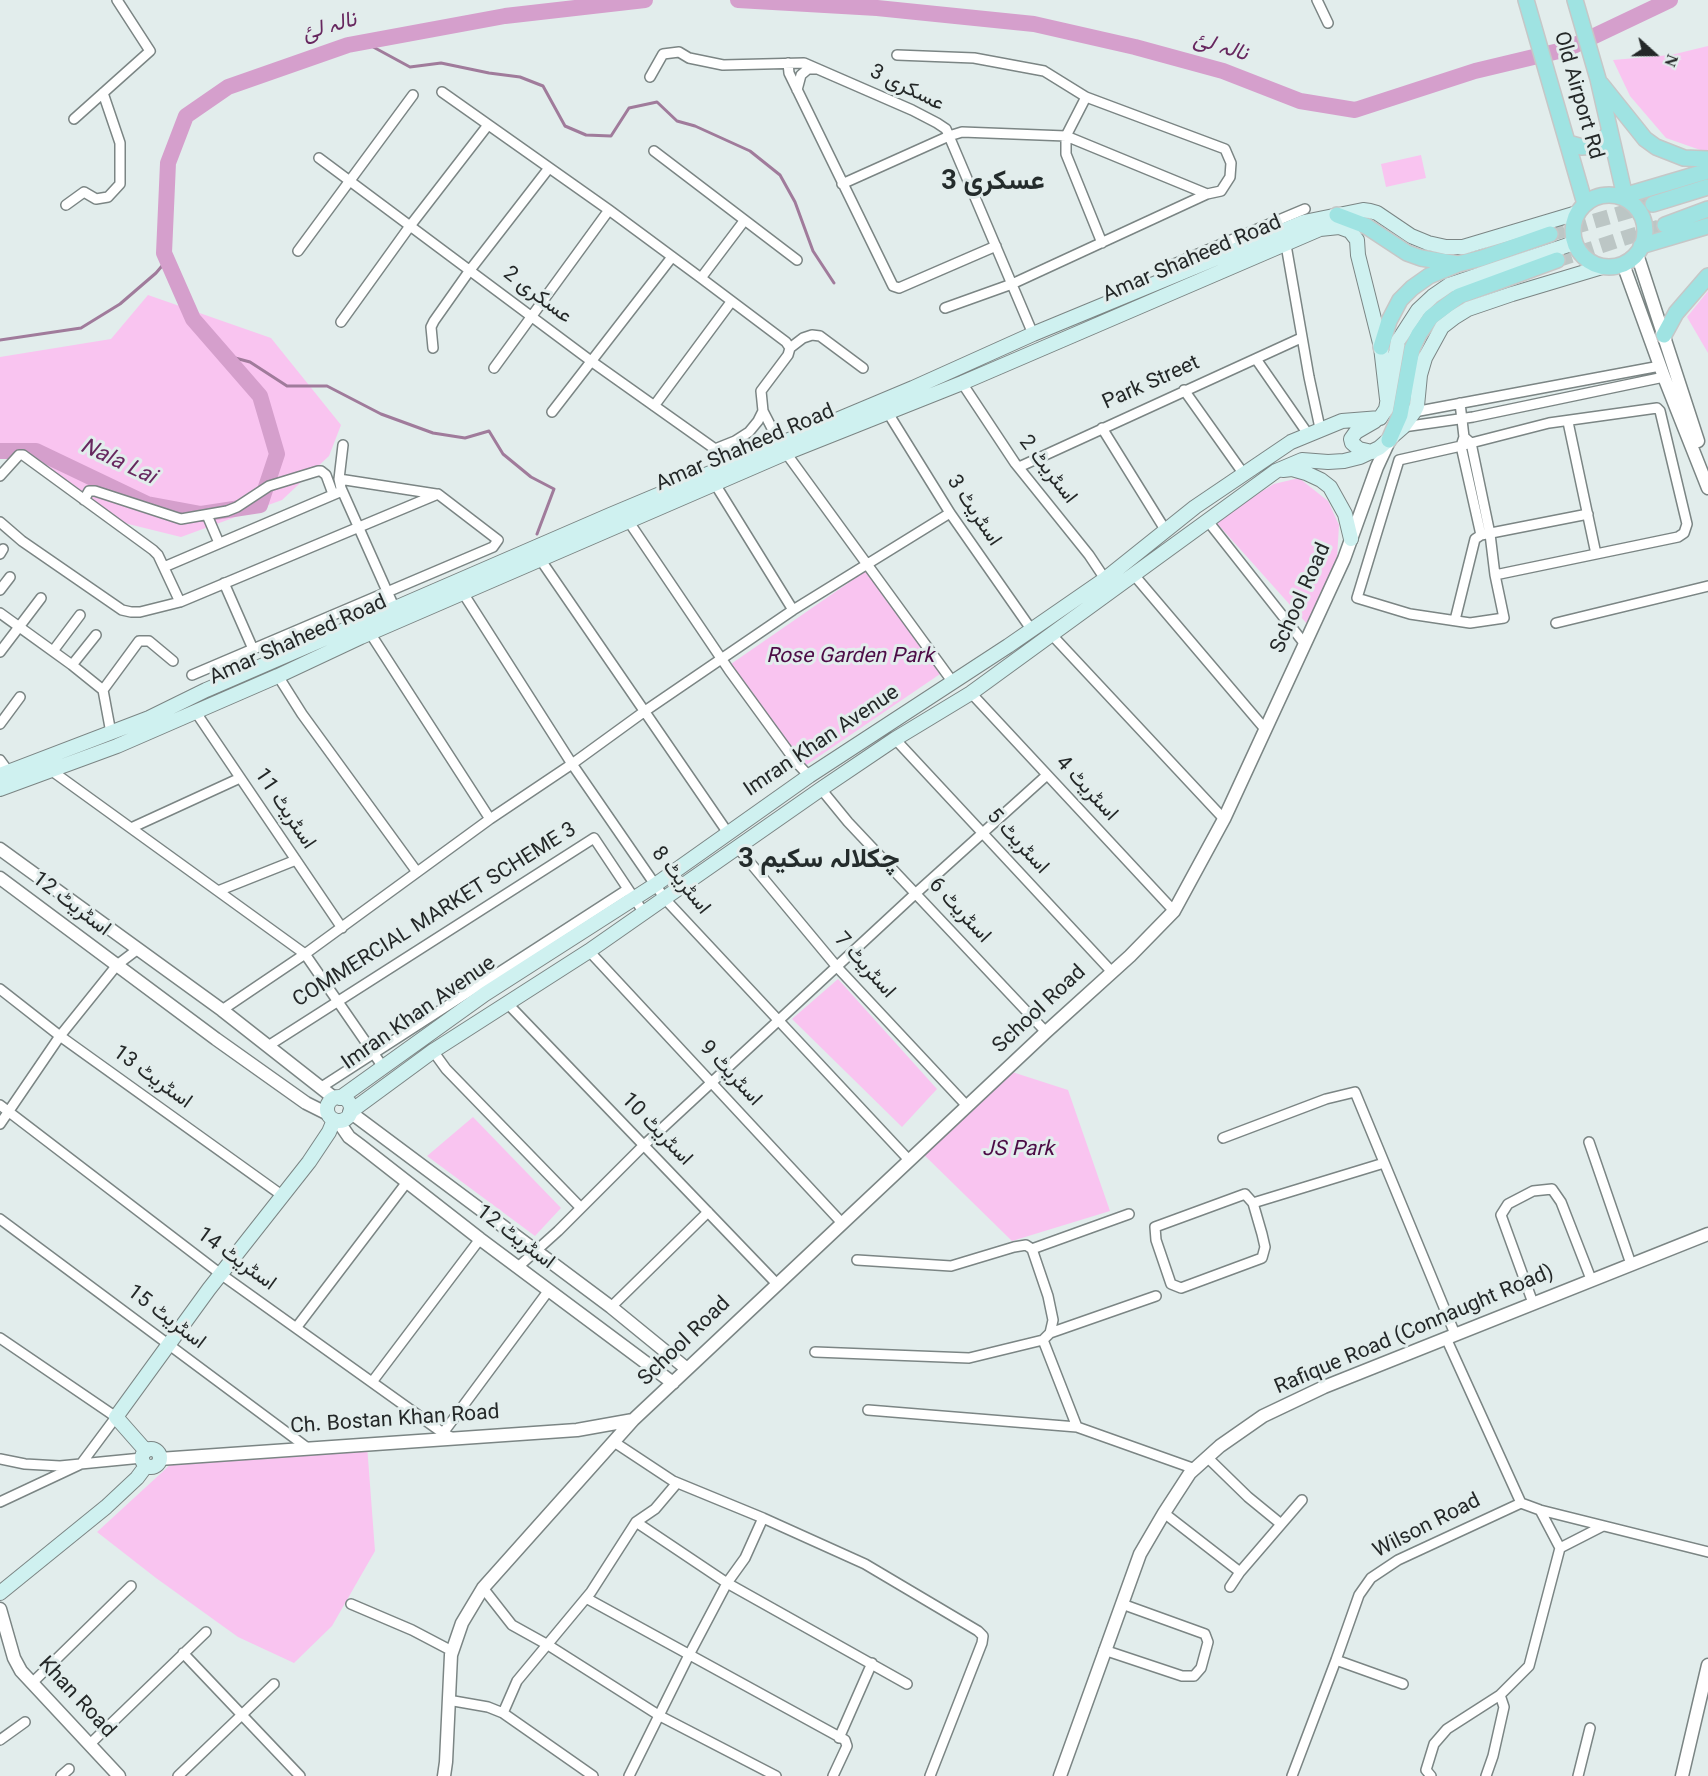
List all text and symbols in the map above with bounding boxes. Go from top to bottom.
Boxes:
water label: نالہ لئ [300,9,360,49]
north arrow [1624,24,1684,84]
water label: نالہ لئ [1190,28,1250,70]
street label: Old Airport Rd [1546,29,1606,163]
text: N [1661,52,1681,69]
street label: عسکری 3 [865,61,947,119]
district label: عسکری 3 [941,169,1045,201]
street label: Amar Shaheed Road [1100,212,1286,310]
street label: عسکری 2 [497,263,575,331]
street label: Park Street [1100,352,1204,418]
street label: Amar Shaheed Road [653,401,839,499]
street label: اسٹریٹ 2 [1011,432,1081,510]
water label: Nala Lai [75,435,159,493]
street label: اسٹریٹ 3 [939,472,1005,552]
street label: School Road [1268,540,1338,658]
street label: Amar Shaheed Road [207,592,391,692]
park label: Rose Garden Park [766,646,934,672]
street label: Imran Khan Avenue [741,682,905,804]
street label: اسٹریٹ 4 [1048,752,1122,828]
street label: اسٹریٹ 11 [247,765,319,855]
street label: اسٹریٹ 5 [979,805,1053,881]
street label: COMMERCIAL MARKET SCHEME 3 [290,819,582,1015]
street label: اسٹریٹ 8 [644,843,714,921]
district label: چکلالہ سکیم 3 [738,847,900,879]
street label: اسٹریٹ 12 [26,868,114,944]
street label: اسٹریٹ 6 [921,874,995,950]
street label: اسٹریٹ 7 [827,929,899,1005]
street label: Imran Khan Avenue [338,953,502,1077]
street label: School Road [989,962,1093,1060]
street label: اسٹریٹ 9 [692,1037,766,1113]
street label: اسٹریٹ 13 [106,1042,196,1116]
street label: اسٹریٹ 10 [614,1089,696,1173]
park label: JS Park [982,1139,1054,1165]
street label: اسٹریٹ 12 [470,1201,558,1277]
street label: اسٹریٹ 14 [190,1224,280,1298]
street label: Rafique Road (Connaught Road) [1272,1262,1558,1402]
street label: اسٹریٹ 15 [121,1281,209,1357]
street label: School Road [635,1293,737,1393]
street label: Ch. Bostan Khan Road [290,1402,500,1442]
street label: Wilson Road [1370,1490,1486,1566]
street label: Khan Road [31,1653,119,1745]

